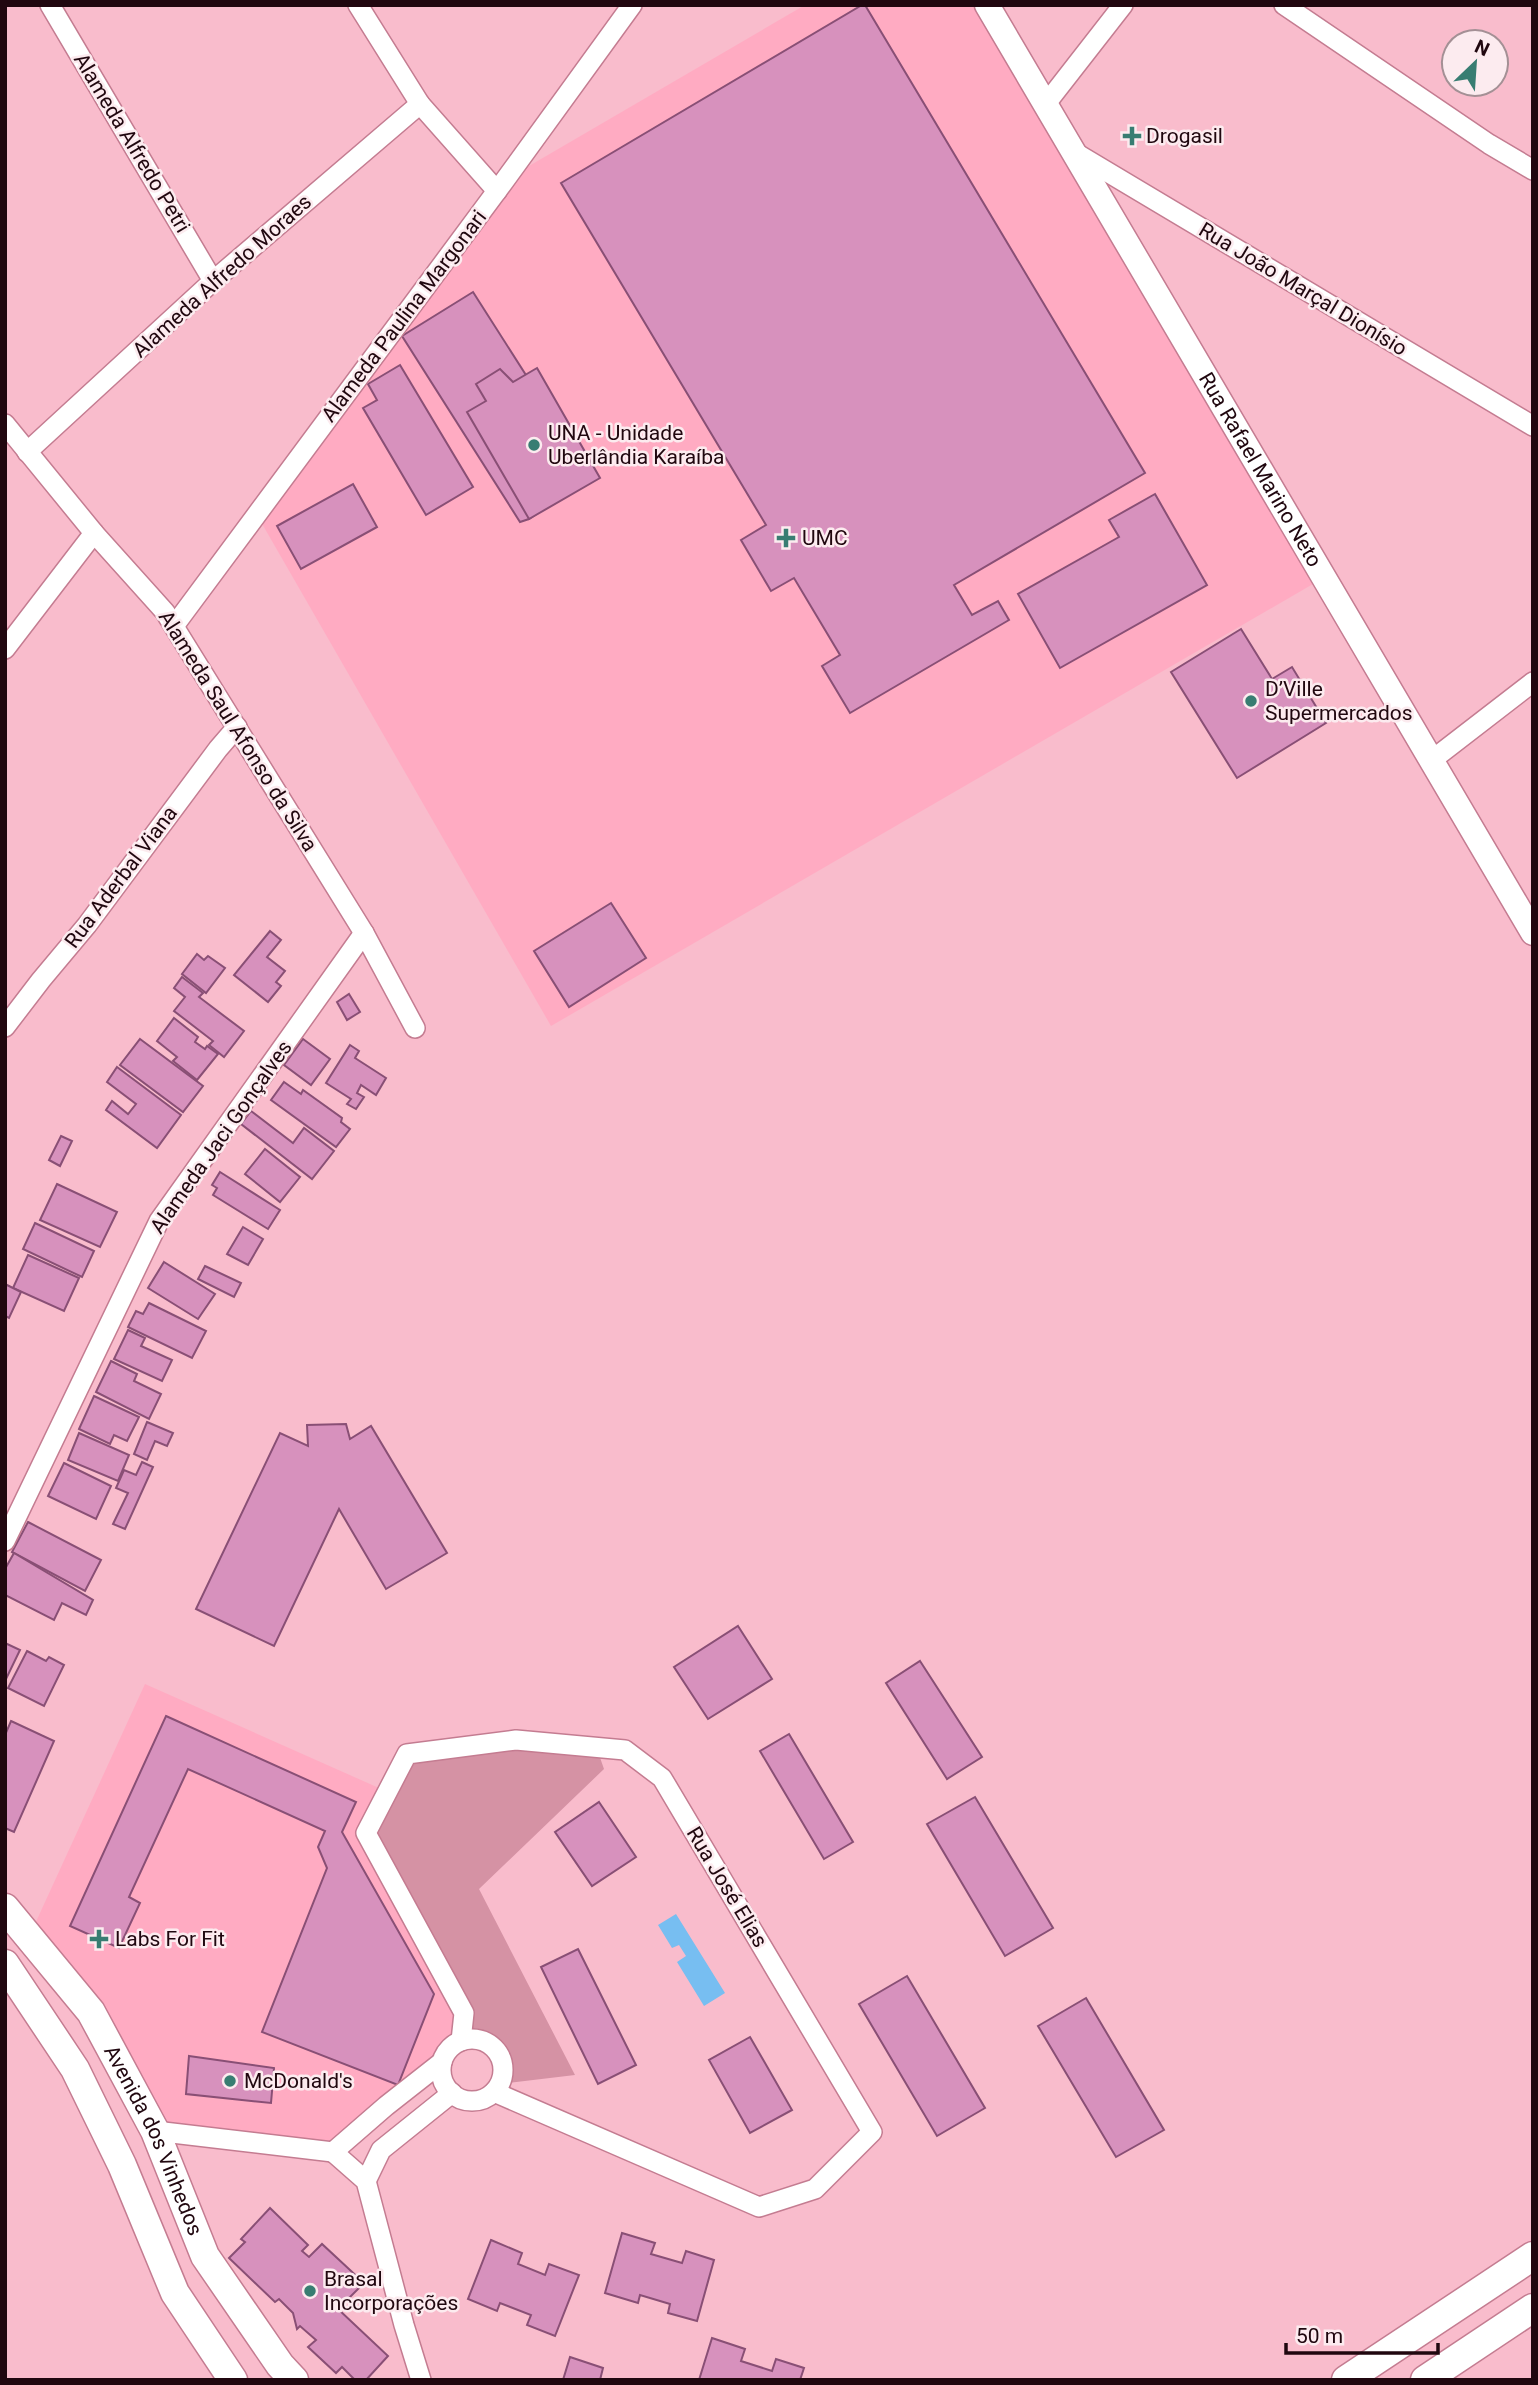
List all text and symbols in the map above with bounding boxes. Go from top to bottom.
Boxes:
north arrow [1440,28,1510,98]
text: N [1471,35,1493,61]
street label: Alameda Alfredo Petri [69,49,195,237]
place label: Drogasil [1146,124,1223,148]
marker: Drogasil [1124,128,1140,144]
street label: Alameda Alfredo Moraes [128,190,316,362]
street label: Alameda Paulina Margonari [317,206,491,426]
street label: Rua João Marçal Dionísio [1195,217,1411,361]
street label: Rua Rafael Marino Neto [1194,368,1327,571]
place label: UNA - Unidade Uberlândia Karaíba [548,421,725,469]
marker: UNA - Unidade Uberlândia Karaíba [526,437,542,453]
place label: UMC [802,526,848,550]
marker: UMC [776,528,796,548]
street label: Alameda Saul Afonso da Silva [154,606,322,856]
place label: D’Ville Supermercados [1265,677,1413,725]
marker: D’Ville Supermercados [1243,693,1259,709]
street label: Rua Aderbal Viana [60,801,182,953]
street label: Alameda Jaci Gonçalves [145,1036,297,1238]
street label: Rua José Elias [682,1822,772,1952]
place label: Labs For Fit [115,1927,225,1951]
marker: Labs For Fit [89,1929,109,1949]
street label: Avenida dos Vinhedos [99,2041,208,2239]
place label: McDonald's [244,2069,353,2093]
marker: McDonald's [222,2073,238,2089]
place label: Brasal Incorporações [324,2267,458,2315]
marker: Brasal Incorporações [302,2283,318,2299]
scale bar [1286,2312,1438,2356]
text: 50 m [1296,2324,1343,2348]

